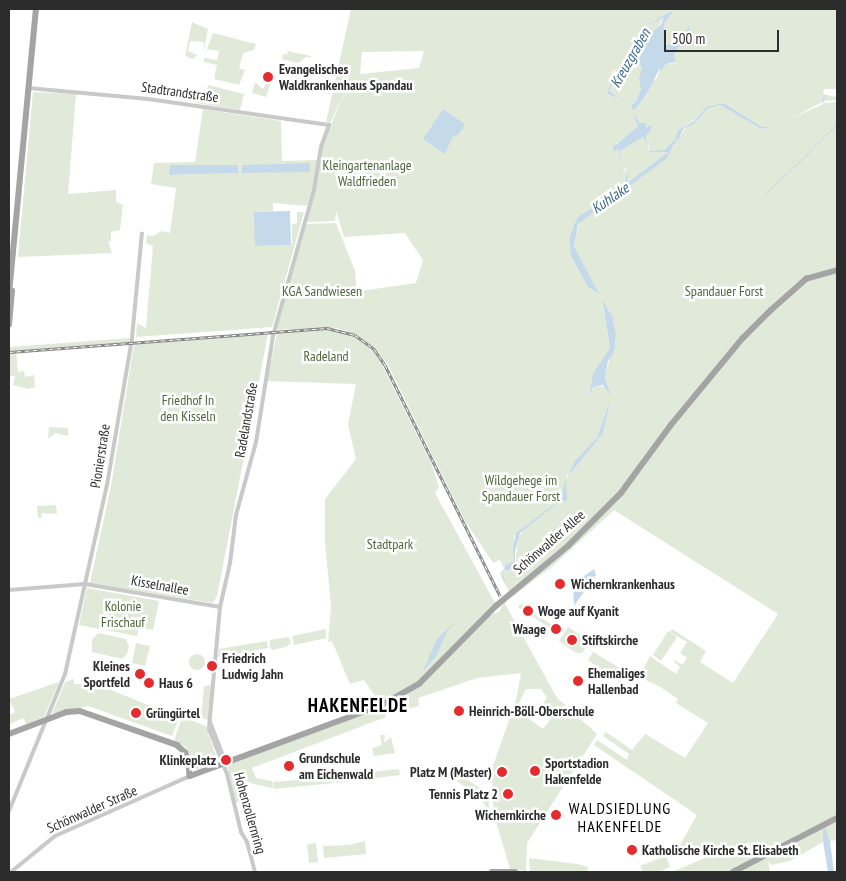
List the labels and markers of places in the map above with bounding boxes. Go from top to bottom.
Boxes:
place label: Evangelisches Waldkrankenhaus Spandau [279,61,413,94]
marker: Evangelisches Waldkrankenhaus Spandau [261,70,275,84]
place label: Wichernkrankenhaus [571,576,675,592]
marker: Wichernkrankenhaus [553,577,567,591]
place label: Woge auf Kyanit [538,603,619,619]
marker: Woge auf Kyanit [522,605,534,617]
place label: Waage [513,621,546,637]
marker: Waage [550,623,562,635]
place label: Stiftskirche [582,632,638,648]
marker: Stiftskirche [566,634,578,646]
place label: Friedrich Ludwig Jahn [222,650,283,682]
place label: Kleines Sportfeld [83,658,130,690]
marker: Friedrich Ludwig Jahn [206,660,218,672]
place label: Ehemaliges Hallenbad [588,665,645,698]
marker: Kleines Sportfeld [134,668,146,680]
place label: Haus 6 [159,675,193,691]
marker: Ehemaliges Hallenbad [572,675,584,687]
marker: Haus 6 [143,677,155,689]
place label: Heinrich-Böll-Oberschule [469,703,594,719]
place label: Grüngürtel [146,705,200,721]
marker: Heinrich-Böll-Oberschule [453,705,465,717]
marker: Grüngürtel [130,707,142,719]
place label: Grundschule am Eichenwald [299,750,373,782]
place label: Klinkeplatz [159,752,216,768]
marker: Klinkeplatz [220,754,232,766]
place label: Sportstadion Hakenfelde [545,755,609,788]
marker: Grundschule am Eichenwald [283,760,295,772]
place label: Platz M (Master) [410,764,492,780]
marker: Sportstadion Hakenfelde [529,765,541,777]
marker: Platz M (Master) [496,766,508,778]
place label: Tennis Platz 2 [429,786,498,802]
marker: Tennis Platz 2 [502,788,514,800]
place label: Wichernkirche [475,807,546,823]
marker: Wichernkirche [550,809,562,821]
place label: Katholische Kirche St. Elisabeth [642,842,799,858]
marker: Katholische Kirche St. Elisabeth [626,844,638,856]

